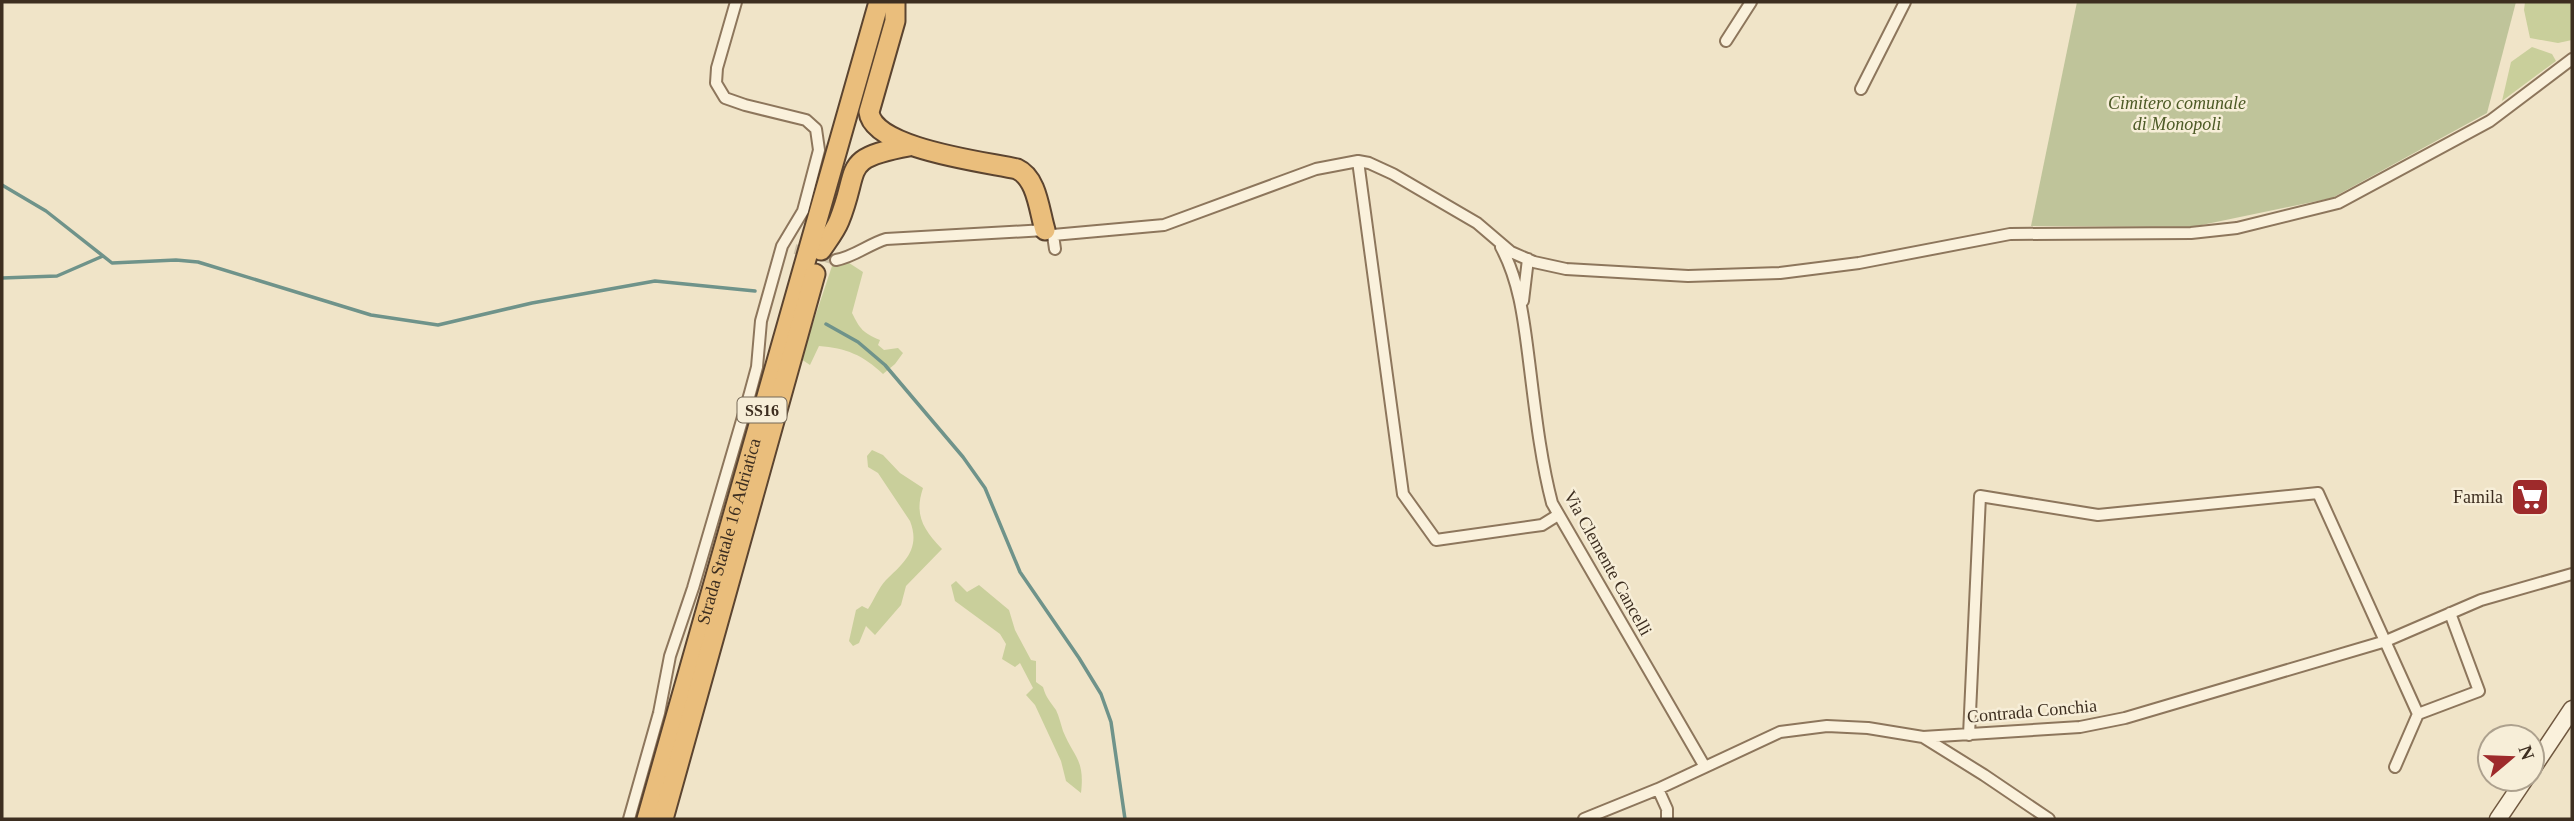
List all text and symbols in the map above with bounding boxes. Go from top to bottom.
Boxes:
park label: Cimitero comunale di Monopoli [2108,93,2246,134]
road number: SS16 [738,398,786,422]
street label: Strada Statale 16 Adriatica [693,436,765,627]
supermarket icon: Famila [2509,476,2551,518]
street label: Via Clemente Cancelli [1560,487,1656,639]
place label: Famila [2453,487,2503,507]
street label: Contrada Conchia [1966,695,2098,727]
north arrow [2476,723,2546,793]
text: N [2514,743,2539,763]

